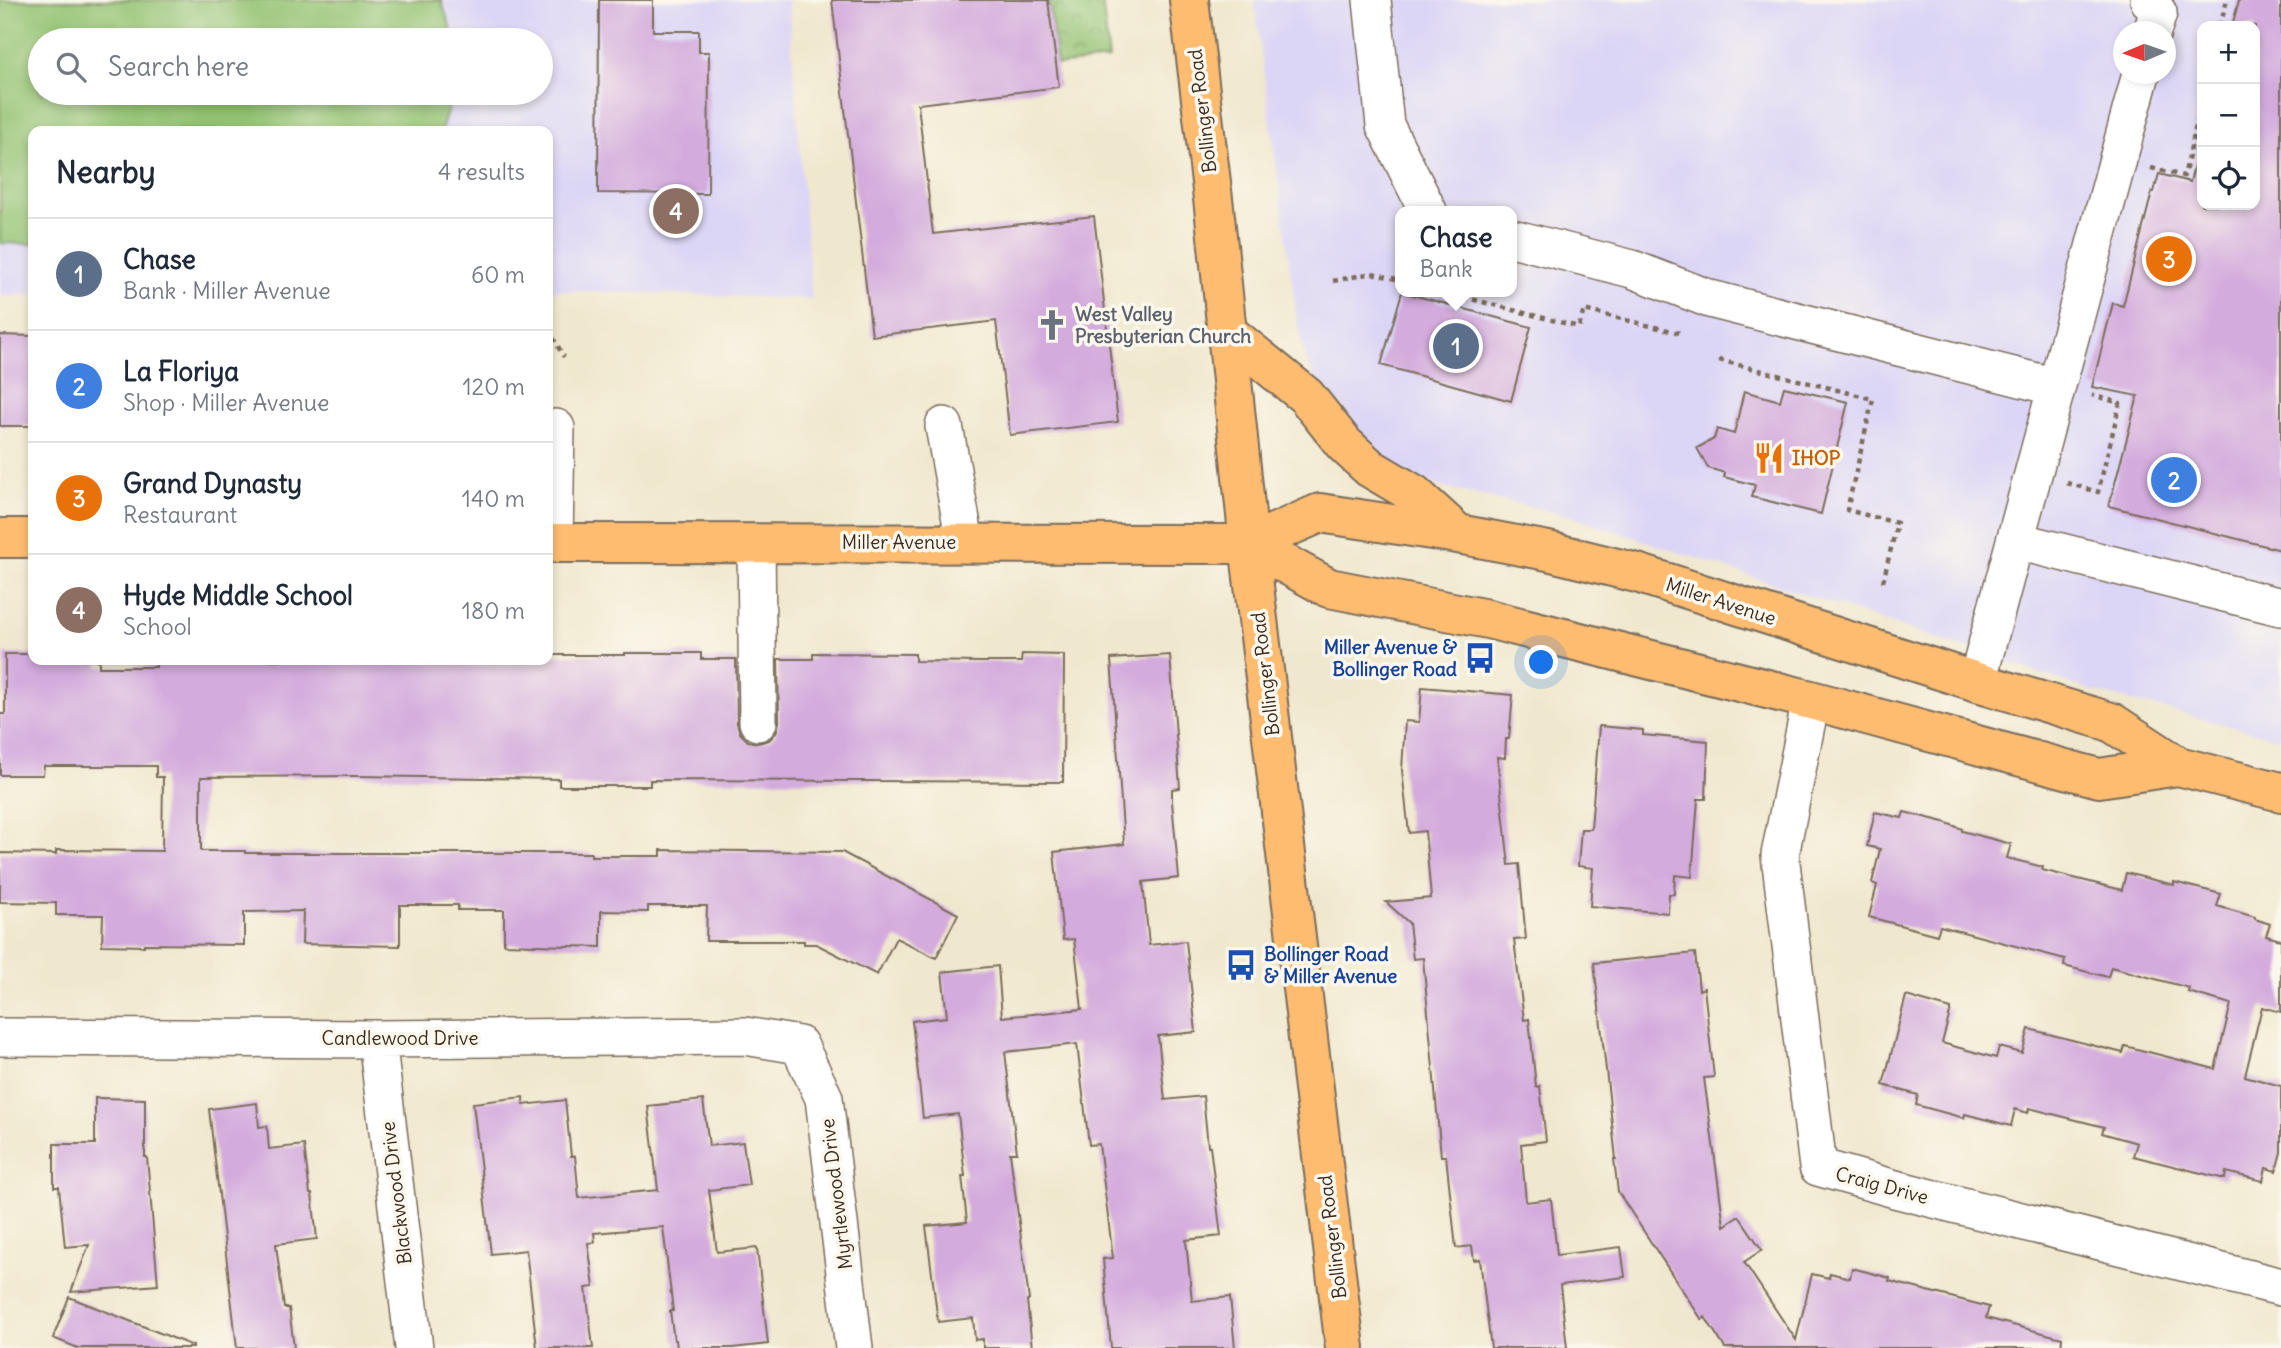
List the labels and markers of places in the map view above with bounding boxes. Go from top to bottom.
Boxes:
pin: 4 [653,185,699,237]
pin: 3 [2146,233,2192,285]
place label: West Valley Presbyterian Church [1075,302,1251,348]
church icon: West Valley Presbyterian Church [1035,308,1069,342]
pin: 1 [1433,320,1479,372]
restaurant icon: IHOP [1752,441,1786,475]
place label: IHOP [1792,446,1841,470]
pin: 2 [2151,454,2197,506]
place label: Miller Avenue & Bollinger Road [1324,635,1457,681]
bus stop icon: Miller Avenue & Bollinger Road [1463,641,1497,675]
place label: Bollinger Road & Miller Avenue [1264,942,1397,988]
bus stop icon: Bollinger Road & Miller Avenue [1224,948,1258,982]

